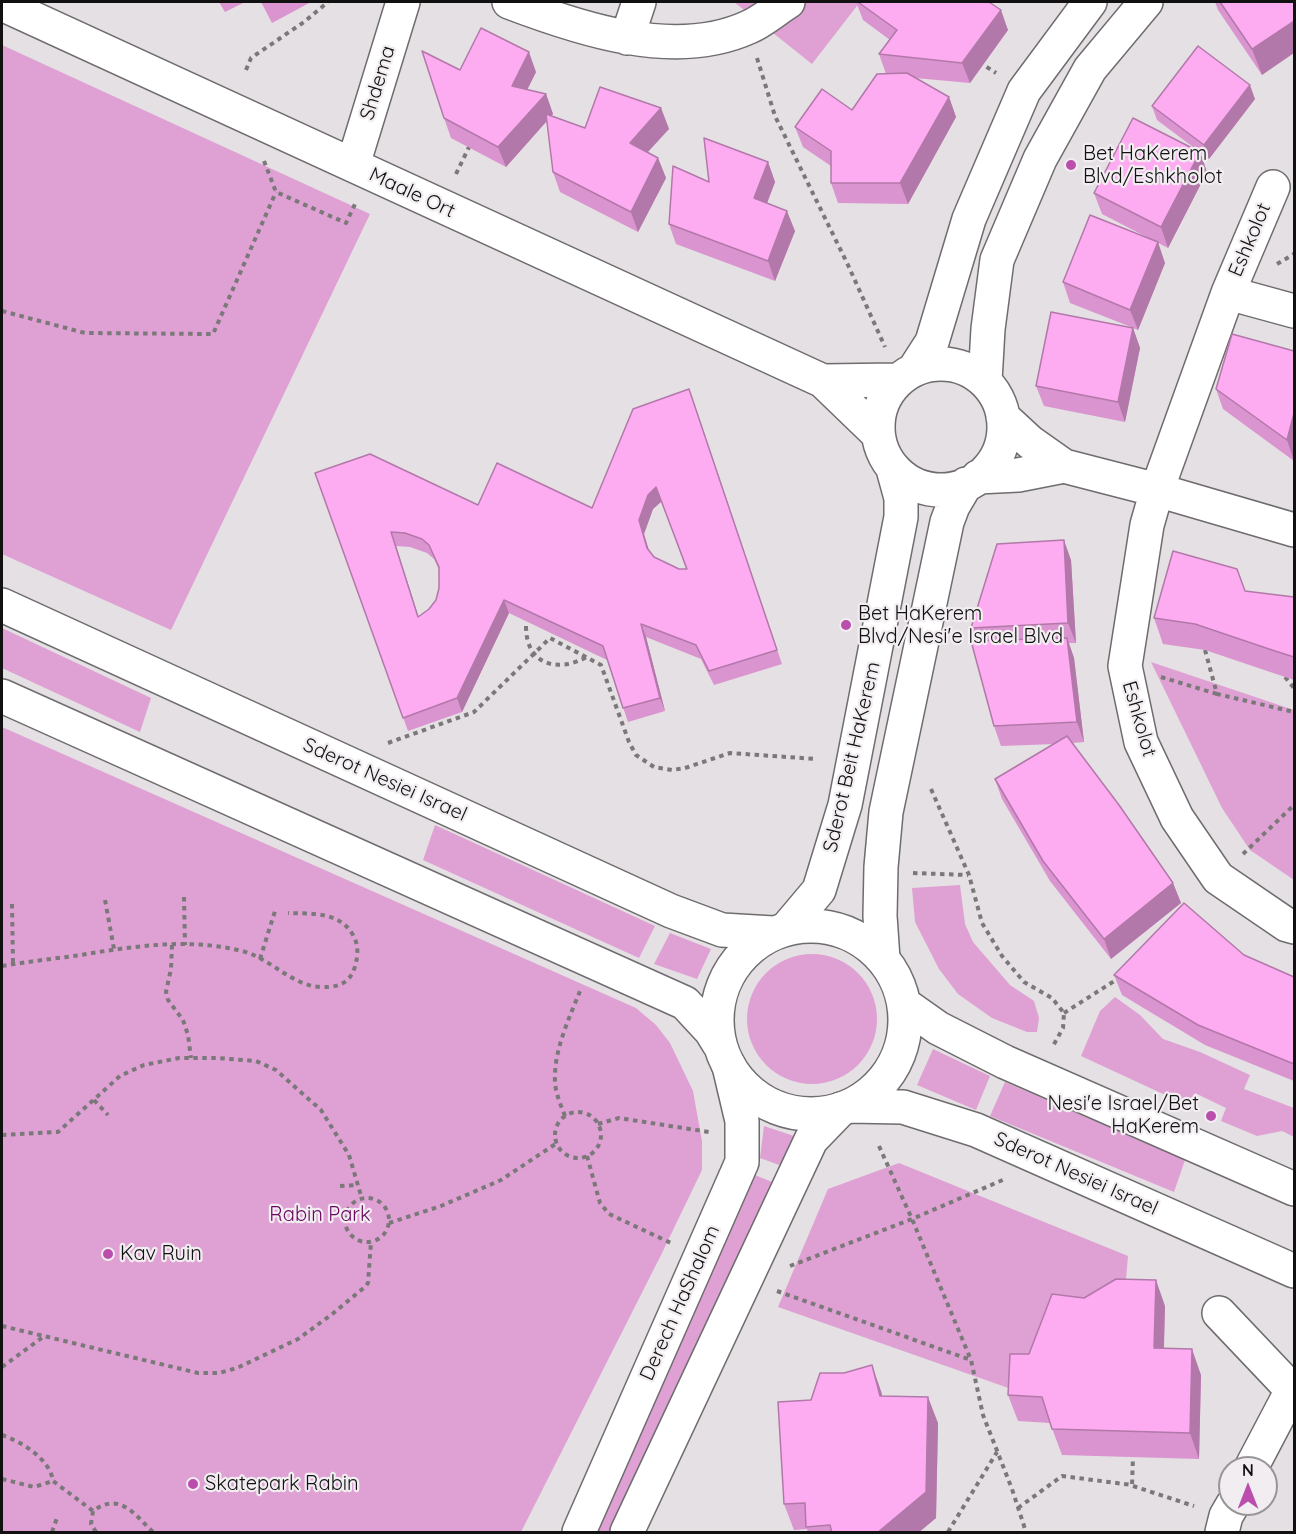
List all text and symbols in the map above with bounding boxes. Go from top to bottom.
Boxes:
street label: Shdema [355,43,401,123]
place label: Bet HaKerem Blvd/Eshkholot [1083,142,1222,189]
marker: Bet HaKerem Blvd/Eshkholot [1064,158,1078,172]
street label: Maale Ort [365,163,459,223]
street label: Eshkolot [1224,200,1276,280]
place label: Bet HaKerem Blvd/Nesi'e Israel Blvd [858,602,1063,649]
marker: Bet HaKerem Blvd/Nesi'e Israel Blvd [839,618,853,632]
street label: Sderot Beit HaKerem [818,659,886,855]
street label: Eshkolot [1117,678,1161,760]
street label: Sderot Nesiei Israel [299,733,471,827]
place label: Nesi'e Israel/Bet HaKerem [1047,1092,1199,1139]
marker: Nesi'e Israel/Bet HaKerem [1204,1109,1218,1123]
street label: Sderot Nesiei Israel [990,1127,1162,1221]
park label: Rabin Park [269,1203,371,1227]
street label: Derech HaShalom [635,1222,725,1384]
place label: Kav Ruin [120,1242,202,1266]
marker: Kav Ruin [101,1247,115,1261]
north arrow [1218,1456,1278,1516]
text: N [1242,1460,1254,1480]
place label: Skatepark Rabin [205,1472,359,1496]
marker: Skatepark Rabin [186,1477,200,1491]

